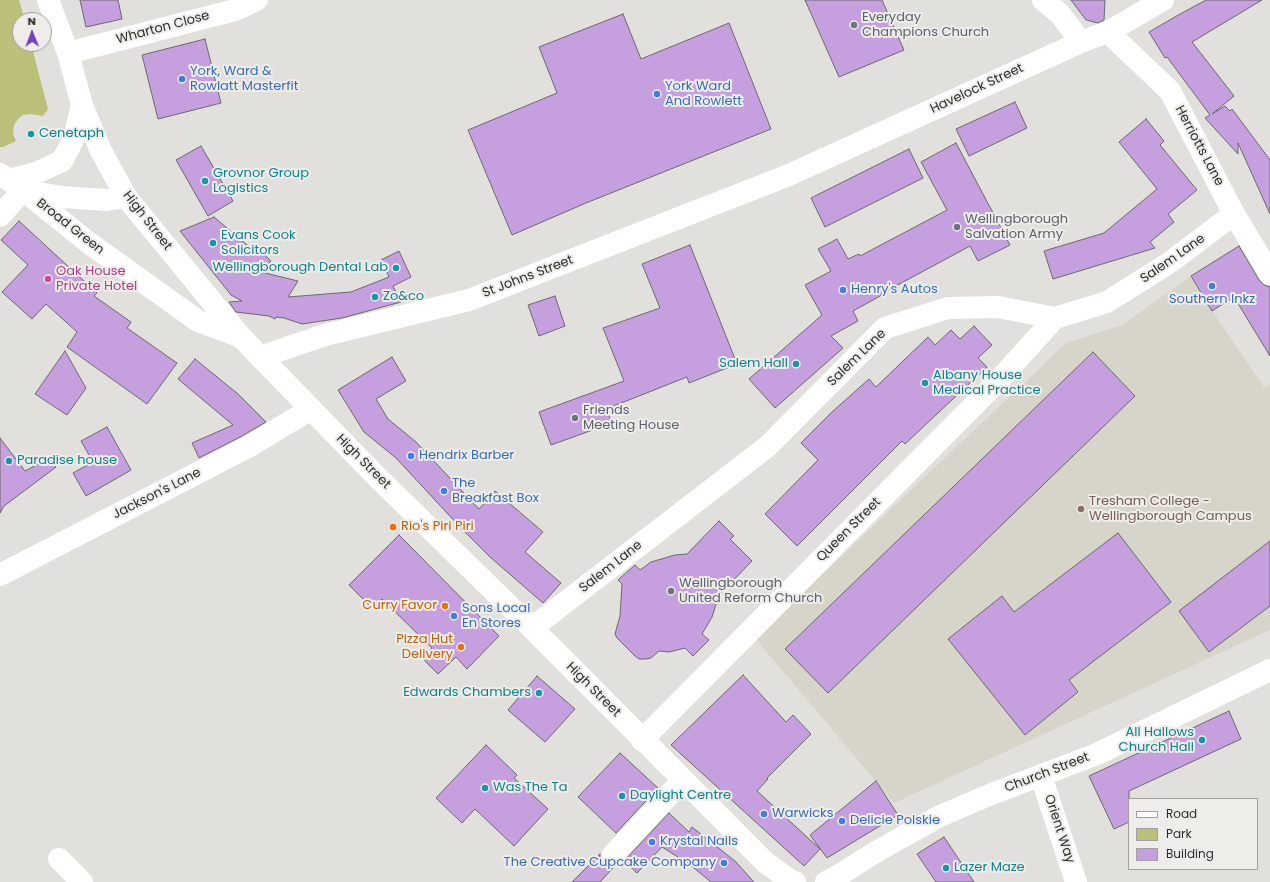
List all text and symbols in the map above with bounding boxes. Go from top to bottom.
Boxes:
street label: Wharton Close [115,8,211,48]
place label: Everyday Champions Church [862,10,989,41]
north arrow [12,12,52,52]
text: N [28,13,36,29]
marker: Everyday Champions Church [849,20,859,30]
street label: Havelock Street [928,61,1026,117]
place label: York, Ward & Rowlatt Masterfit [190,64,298,95]
marker: York, Ward & Rowlatt Masterfit [177,74,187,84]
place label: York Ward And Rowlett [665,79,742,110]
marker: York Ward And Rowlett [652,89,662,99]
street label: Herriotts Lane [1171,103,1227,189]
place label: Cenetaph [39,126,104,142]
marker: Cenetaph [26,129,36,139]
place label: Grovnor Group Logistics [213,166,309,197]
marker: Grovnor Group Logistics [200,176,210,186]
street label: High Street [119,188,175,254]
street label: Broad Green [33,196,107,258]
place label: Wellingborough Salvation Army [965,212,1068,243]
marker: Wellingborough Salvation Army [952,222,962,232]
place label: Evans Cook Solicitors [221,228,296,259]
street label: Salem Lane [1138,231,1208,287]
marker: Evans Cook Solicitors [208,238,218,248]
street label: St Johns Street [480,253,576,301]
place label: Wellingborough Dental Lab [212,260,388,276]
marker: Wellingborough Dental Lab [391,263,401,273]
place label: Oak House Private Hotel [56,264,137,295]
marker: Oak House Private Hotel [43,274,53,284]
marker: Southern Inkz [1207,281,1217,291]
place label: Henry's Autos [851,282,938,298]
marker: Henry's Autos [838,285,848,295]
place label: Zo&co [383,289,424,305]
marker: Zo&co [370,292,380,302]
place label: Southern Inkz [1169,292,1255,308]
street label: Salem Lane [824,326,890,390]
place label: Salem Hall [719,356,788,372]
marker: Salem Hall [791,359,801,369]
place label: Albany House Medical Practice [933,368,1041,399]
marker: Albany House Medical Practice [920,378,930,388]
place label: Friends Meeting House [583,403,679,434]
marker: Friends Meeting House [570,413,580,423]
street label: High Street [332,431,394,493]
place label: Hendrix Barber [419,448,514,464]
marker: Hendrix Barber [406,451,416,461]
place label: Paradise house [17,453,117,469]
marker: Paradise house [4,456,14,466]
street label: Jackson's Lane [110,465,204,523]
place label: The Breakfast Box [452,476,539,507]
marker: The Breakfast Box [439,486,449,496]
place label: Tresham College - Wellingborough Campus [1089,494,1252,525]
street label: Queen Street [814,495,884,565]
marker: Tresham College - Wellingborough Campus [1076,504,1086,514]
place label: Rio's Piri Piri [401,519,474,535]
marker: Rio's Piri Piri [388,522,398,532]
street label: Salem Lane [577,538,645,596]
place label: Wellingborough United Reform Church [679,576,822,607]
marker: Wellingborough United Reform Church [666,586,676,596]
place label: Curry Favor [362,598,437,614]
marker: Curry Favor [440,601,450,611]
place label: Sons Local En Stores [462,601,530,632]
marker: Sons Local En Stores [449,611,459,621]
place label: Pizza Hut Delivery [396,632,453,663]
marker: Pizza Hut Delivery [456,642,466,652]
street label: High Street [562,659,624,721]
place label: Edwards Chambers [403,685,531,701]
marker: Edwards Chambers [534,688,544,698]
place label: All Hallows Church Hall [1119,725,1194,756]
marker: All Hallows Church Hall [1197,735,1207,745]
street label: Church Street [1003,750,1091,796]
place label: Was The Ta [493,780,567,796]
marker: Was The Ta [480,783,490,793]
place label: Daylight Centre [630,788,731,804]
marker: Daylight Centre [617,791,627,801]
street label: Orient Way [1041,793,1077,865]
legend [1128,798,1258,870]
text: Road [1166,805,1197,822]
place label: Warwicks [772,806,834,822]
marker: Warwicks [759,809,769,819]
place label: Delicie Polskie [850,813,940,829]
marker: Delicie Polskie [837,816,847,826]
text: Park [1166,825,1192,842]
place label: Krystal Nails [660,834,738,850]
marker: Krystal Nails [647,837,657,847]
text: Building [1166,845,1214,862]
place label: The Creative Cupcake Company [504,855,716,871]
marker: The Creative Cupcake Company [719,858,729,868]
place label: Lazer Maze [954,860,1025,876]
marker: Lazer Maze [941,863,951,873]

